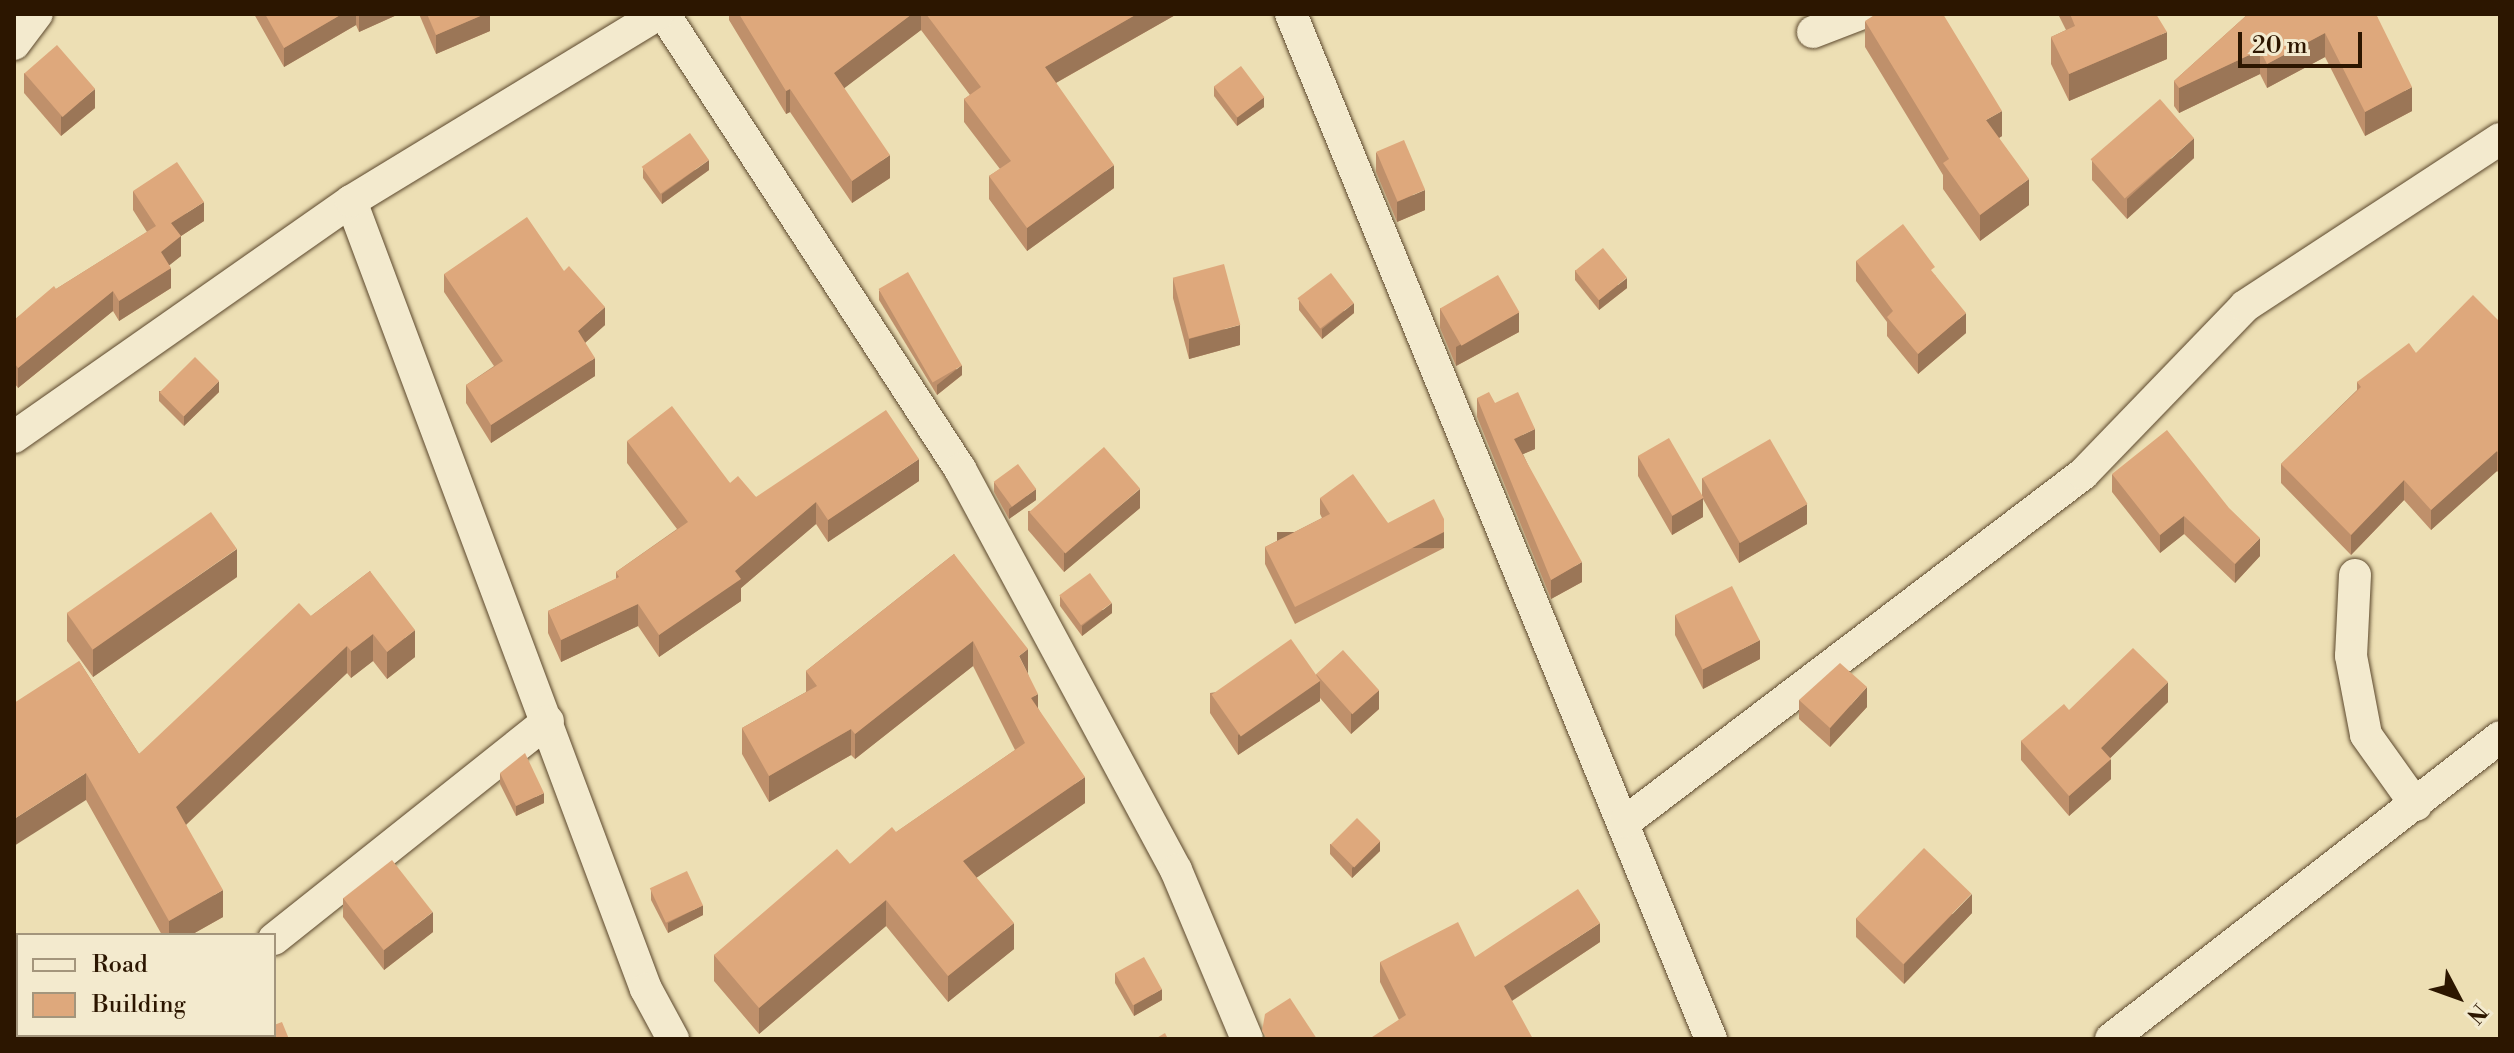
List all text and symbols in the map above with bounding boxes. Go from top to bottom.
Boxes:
scale bar [2242,16,2366,66]
text: 20 m [2252,31,2308,61]
legend [16,933,276,1037]
text: Road [92,950,148,980]
north arrow [2418,957,2498,1037]
text: Building [92,990,186,1020]
text: N [2461,998,2492,1028]

